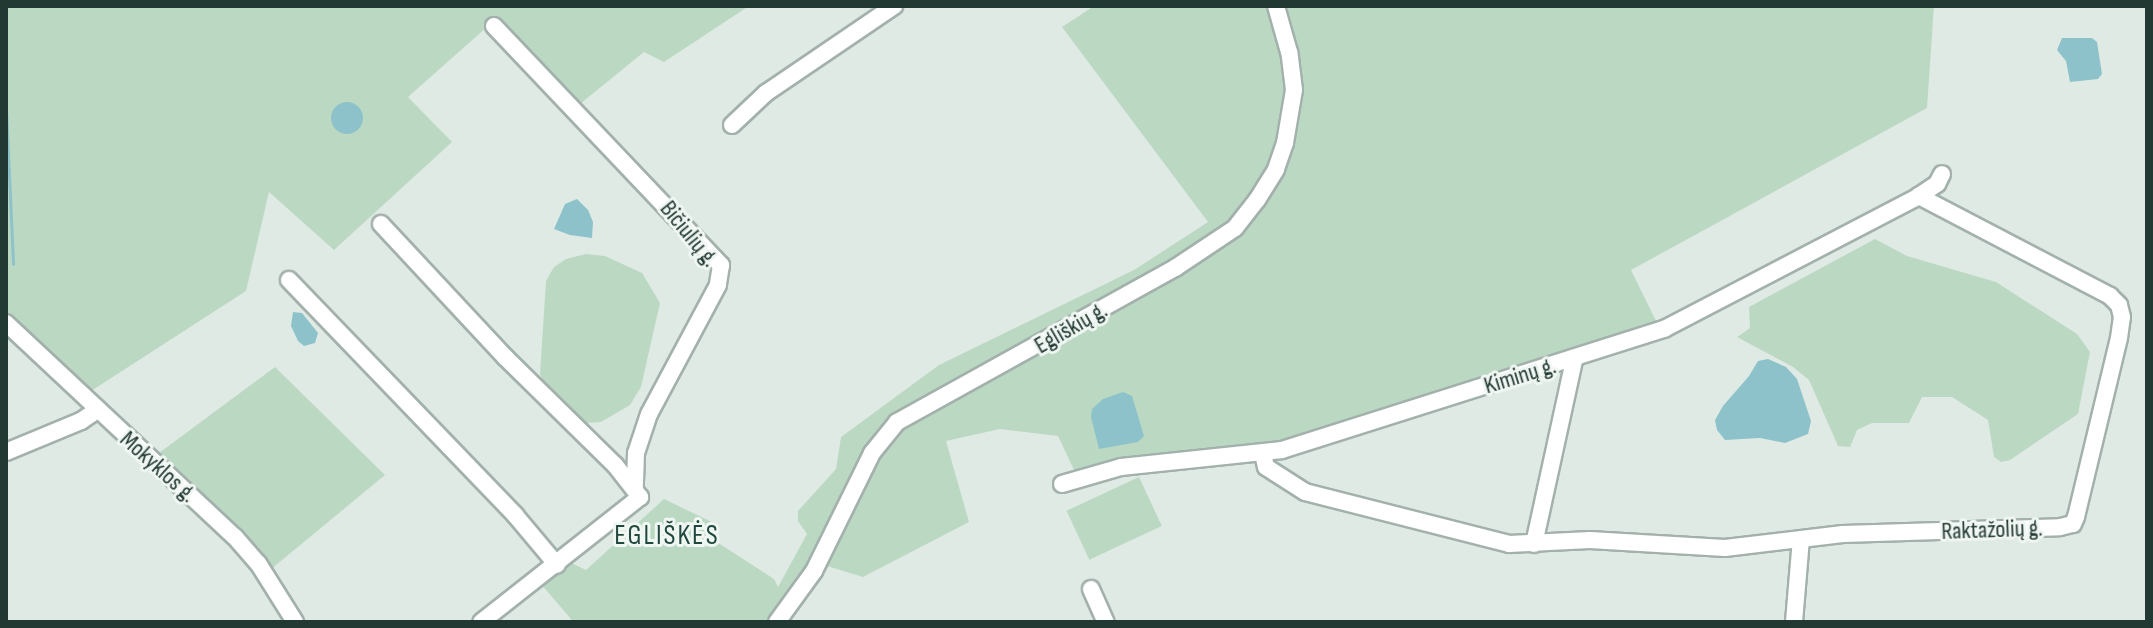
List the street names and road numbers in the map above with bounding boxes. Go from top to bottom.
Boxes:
street label: Bičiulių g. [654,195,724,273]
street label: Egliškių g. [1030,296,1112,360]
street label: Kiminų g. [1481,351,1559,401]
street label: Mokyklos g. [114,425,202,509]
street label: Raktažolių g. [1941,514,2043,546]

